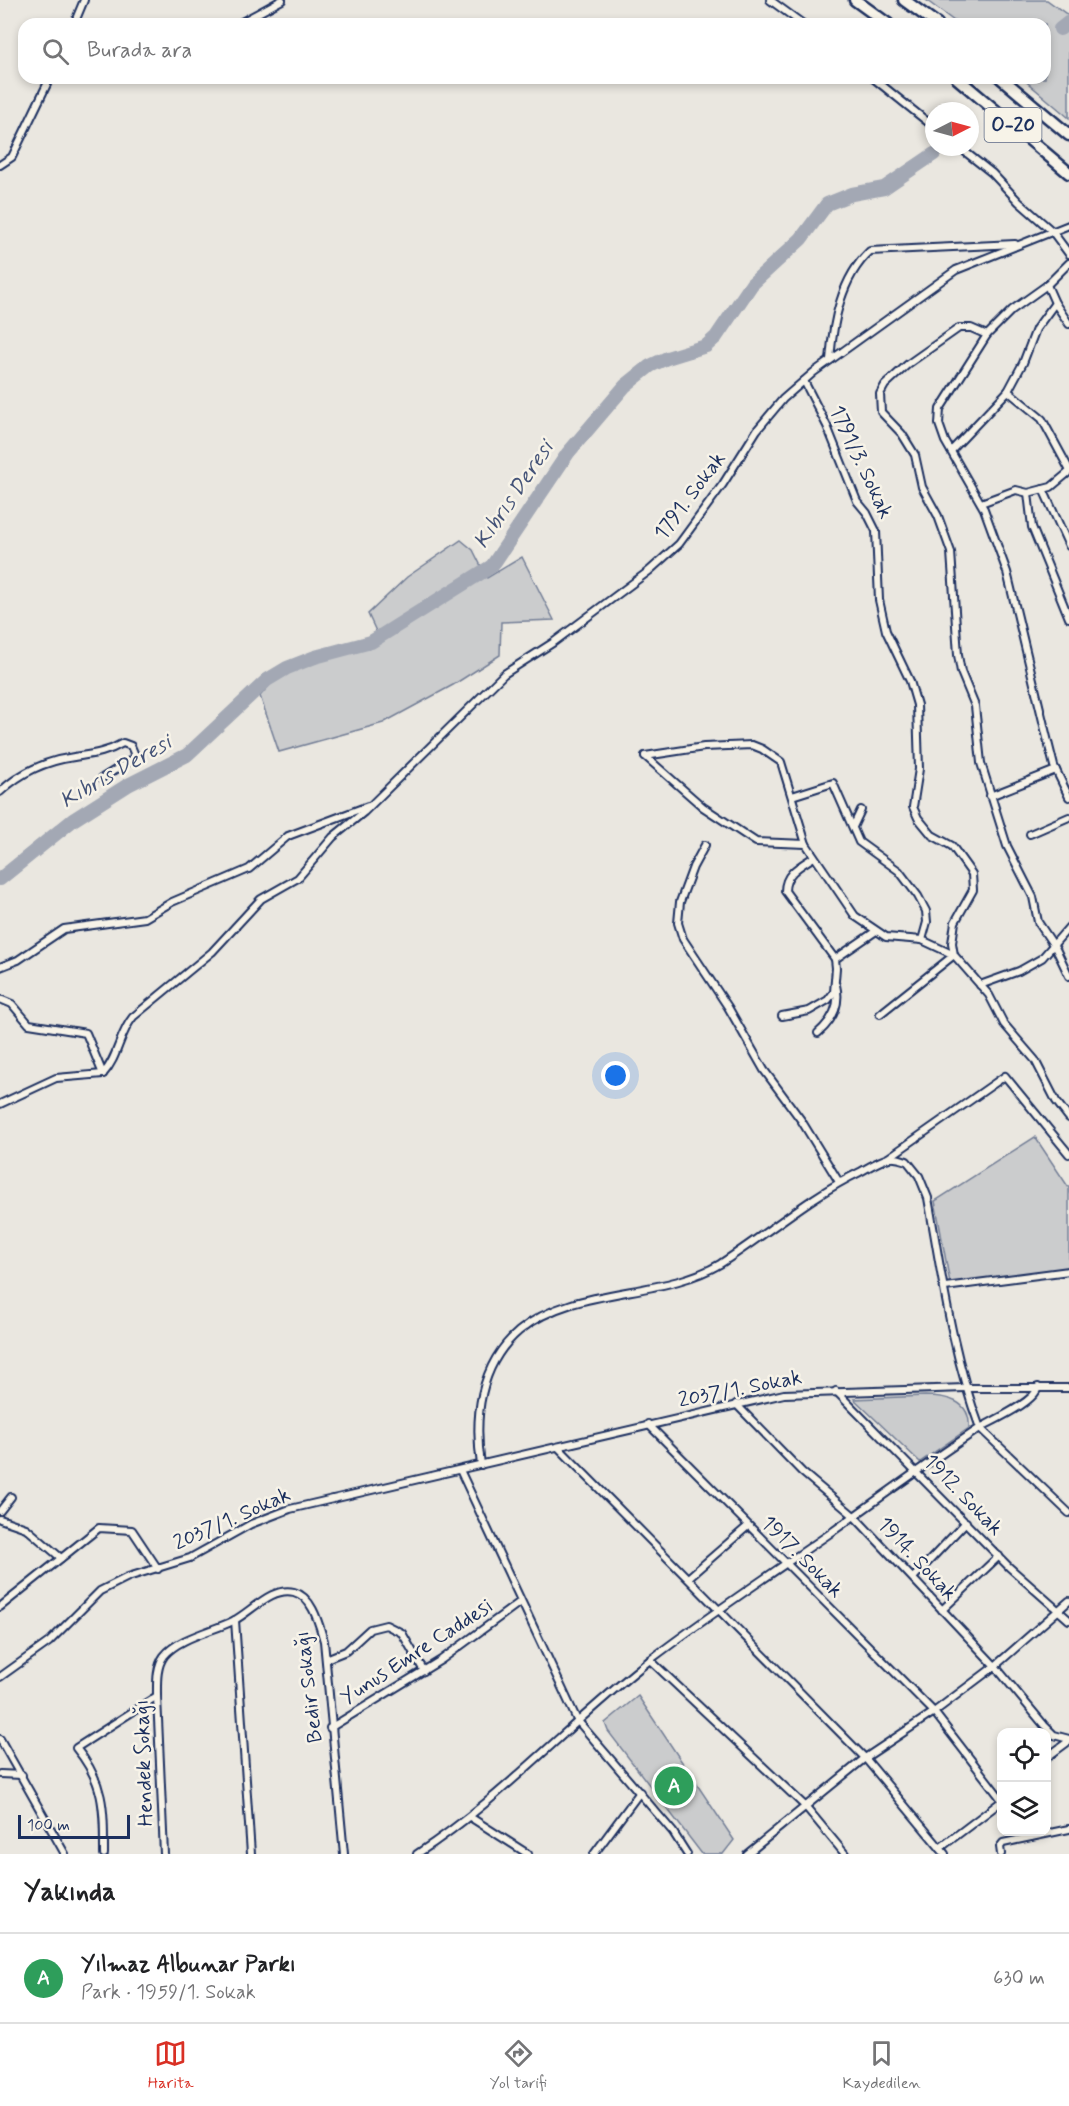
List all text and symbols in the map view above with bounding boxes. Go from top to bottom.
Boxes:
search box [18,18,1051,84]
icon: search [39,35,72,68]
text: Burada ara [87,37,192,65]
north arrow [925,102,979,156]
road number: O-20 [984,108,1042,142]
street label: 1791/3. Sokak [822,401,900,523]
water label: Kıbrıs Deresi [468,433,562,554]
street label: 1791. Sokak [648,446,732,546]
water label: Kıbrıs Deresi [55,727,179,815]
your location [601,1061,630,1090]
street label: 2037/1. Sokak [676,1363,804,1415]
street label: 1912. Sokak [917,1448,1009,1542]
street label: 2037/1. Sokak [169,1481,295,1557]
street label: 1917. Sokak [755,1510,849,1604]
street label: 1914. Sokak [871,1511,963,1607]
street label: Yunus Emre Caddesi [335,1592,499,1712]
street label: Bedir Sokağı [288,1630,330,1744]
street label: Hendek Sokağı [128,1699,160,1827]
map controls [997,1728,1051,1836]
button: locate [997,1728,1051,1782]
pin: A [654,1764,694,1808]
button: layers [997,1782,1051,1836]
scale bar [18,1812,130,1840]
text: 100 m [27,1815,70,1836]
text: Yakında [24,1876,116,1910]
text: Yılmaz Albunar Parkı [81,1951,296,1979]
text: A [37,1965,50,1992]
text: 630 m [993,1965,1045,1992]
text: Park · 1959/1. Sokak [81,1979,256,2006]
tab: Harita [148,2037,194,2094]
tab: Yol tarifi [489,2037,547,2094]
tab: Kaydedilen [843,2037,921,2094]

